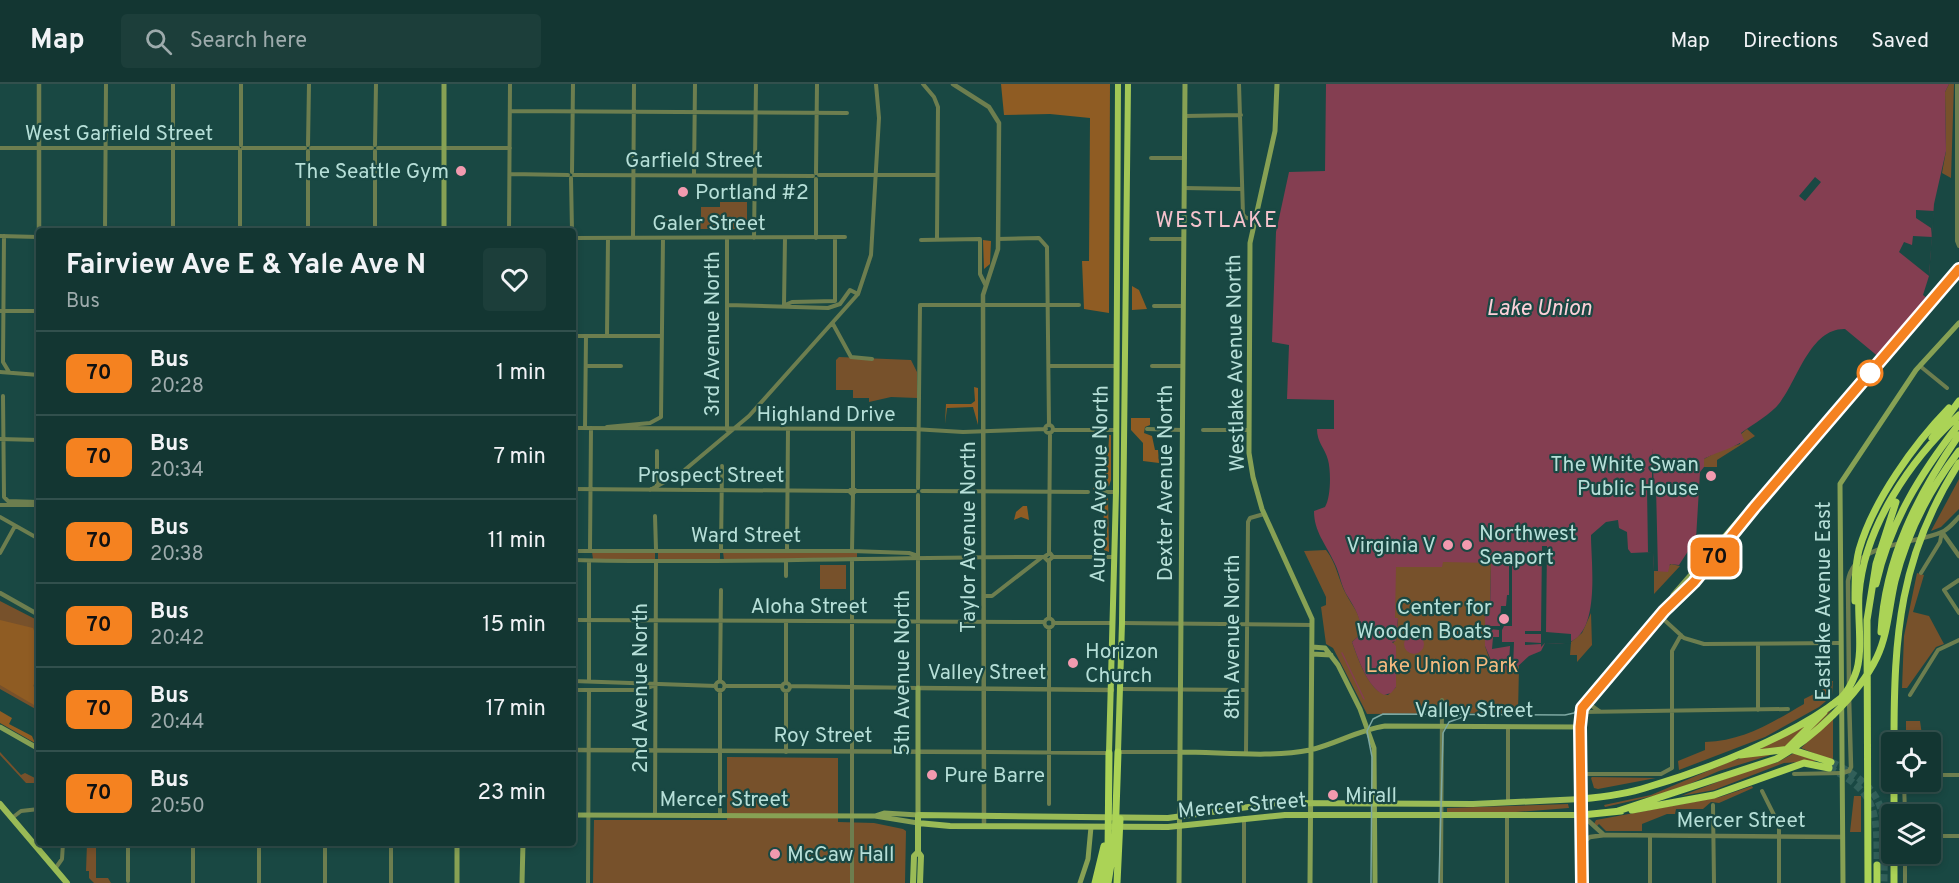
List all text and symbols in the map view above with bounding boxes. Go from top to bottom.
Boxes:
search box [121,14,541,68]
text: Map [30,23,85,59]
icon: search [142,25,175,58]
text: Search here [190,28,307,55]
text: Map [1670,28,1710,55]
text: Directions [1743,28,1838,55]
text: Saved [1871,28,1929,55]
street label: West Garfield Street [25,121,213,148]
street label: Garfield Street [625,148,763,175]
place label: The Seattle Gym [294,159,449,186]
marker: The Seattle Gym [454,164,468,178]
place label: Portland #2 [695,180,809,207]
marker: Portland #2 [676,185,690,199]
district label: WESTLAKE [1155,208,1279,235]
street label: Galer Street [652,211,766,238]
text: Fairview Ave E & Yale Ave N [66,248,426,284]
button: heart [483,248,546,311]
street label: 3rd Avenue North [700,251,727,417]
street label: Westlake Avenue North [1221,254,1252,472]
text: Bus [66,289,100,315]
water label: Lake Union [1486,296,1592,323]
text: Bus [150,347,189,374]
text: 70 [86,360,112,387]
text: 1 min [496,360,546,387]
unlabelled marker [1857,360,1883,386]
text: 20:28 [150,374,204,400]
street label: Aurora Avenue North [1085,385,1116,583]
street label: Dexter Avenue North [1153,385,1180,581]
street label: Highland Drive [756,402,896,429]
text: Bus [150,431,189,458]
street label: Taylor Avenue North [956,441,983,633]
text: 70 [86,444,112,471]
text: 7 min [494,444,546,471]
place label: The White Swan Public House [1550,452,1699,503]
text: 20:34 [150,458,204,484]
street label: Prospect Street [637,463,785,490]
marker: The White Swan Public House [1704,469,1718,483]
street label: Eastlake Avenue East [1811,501,1838,701]
text: Bus [150,515,189,542]
place label: Northwest Seaport [1479,521,1577,572]
street label: Ward Street [691,523,801,550]
text: 70 [86,528,112,555]
text: 11 min [488,528,546,555]
place label: Virginia V [1346,533,1436,560]
marker: Virginia V [1441,538,1455,552]
marker: Northwest Seaport [1460,538,1474,552]
line badge: 70 [1688,538,1742,576]
text: 20:38 [150,542,204,568]
text: 70 [1702,544,1728,571]
street label: 8th Avenue North [1220,554,1247,720]
street label: 5th Avenue North [890,590,917,756]
street label: Aloha Street [750,594,868,621]
place label: Center for Wooden Boats [1356,595,1492,646]
text: Bus [150,599,189,626]
street label: 2nd Avenue North [628,603,655,773]
text: 70 [86,612,112,639]
text: 15 min [482,612,546,639]
marker: Center for Wooden Boats [1497,612,1511,626]
text: 20:42 [150,626,204,652]
place label: Horizon Church [1085,639,1159,690]
park label: Lake Union Park [1366,653,1518,680]
marker: Horizon Church [1066,656,1080,670]
street label: Valley Street [927,660,1047,687]
text: Bus [150,683,189,710]
text: 70 [86,696,112,723]
text: 17 min [486,696,546,723]
street label: Valley Street [1414,698,1534,725]
text: 20:44 [150,710,204,736]
street label: Roy Street [774,723,872,750]
map controls [1881,732,1941,864]
button: locate [1881,732,1941,792]
place label: Pure Barre [944,763,1045,790]
text: Bus [150,767,189,794]
marker: Pure Barre [925,768,939,782]
text: 70 [86,780,112,807]
text: 23 min [478,780,546,807]
place label: Mirall [1345,783,1397,810]
street label: Mercer Street [659,787,789,814]
street label: Mercer Street [1177,787,1308,826]
marker: Mirall [1326,788,1340,802]
text: 20:50 [150,794,205,820]
button: layers [1881,804,1941,864]
street label: Mercer Street [1676,808,1806,835]
place label: McCaw Hall [787,842,895,869]
marker: McCaw Hall [768,847,782,861]

